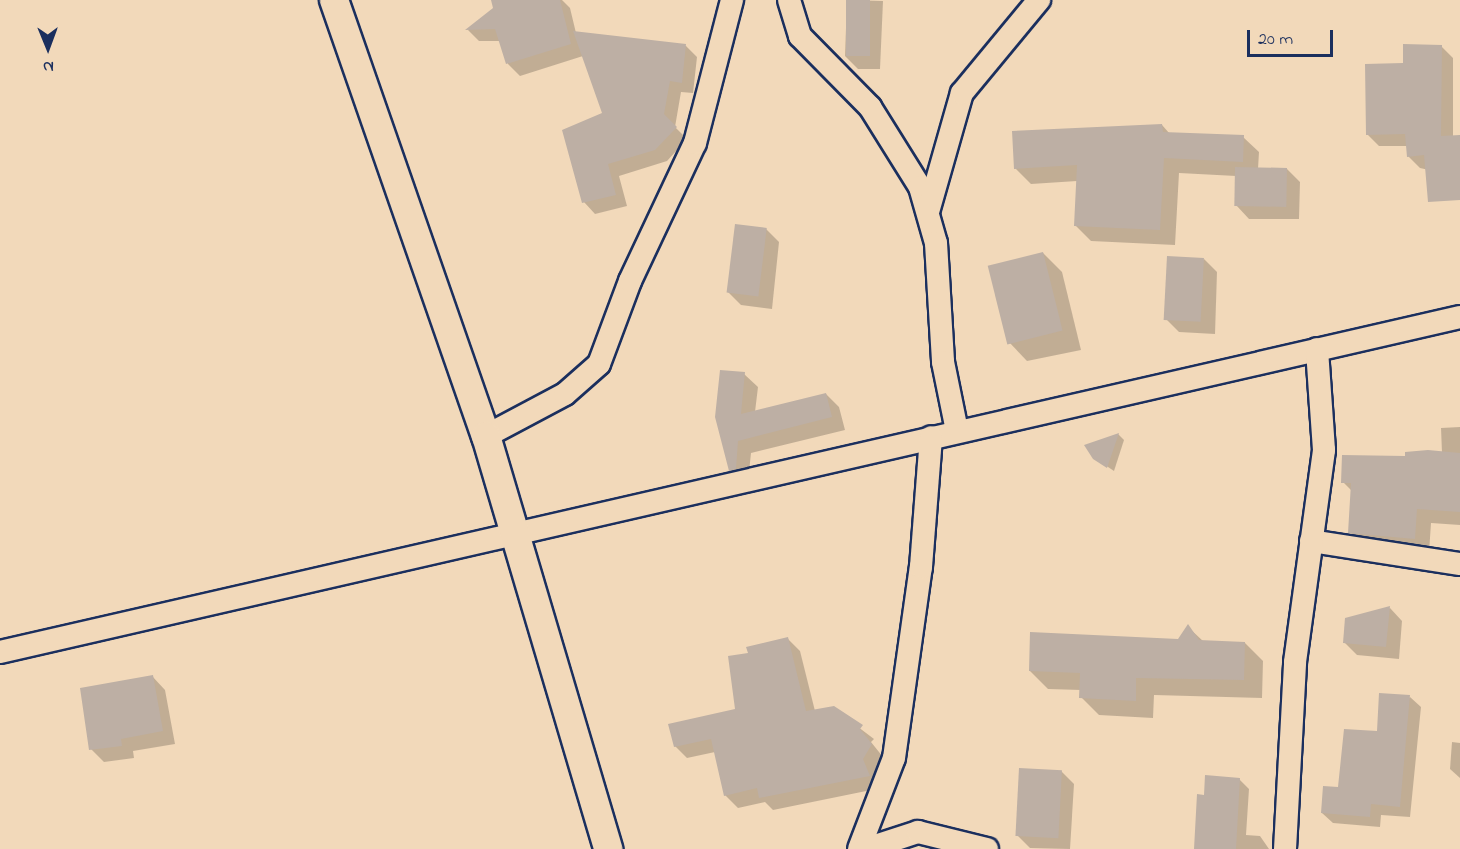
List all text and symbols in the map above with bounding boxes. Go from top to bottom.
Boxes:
north arrow [18,18,78,78]
scale bar [1250,18,1336,56]
text: 20 m [1258,27,1293,53]
text: N [43,54,54,78]

